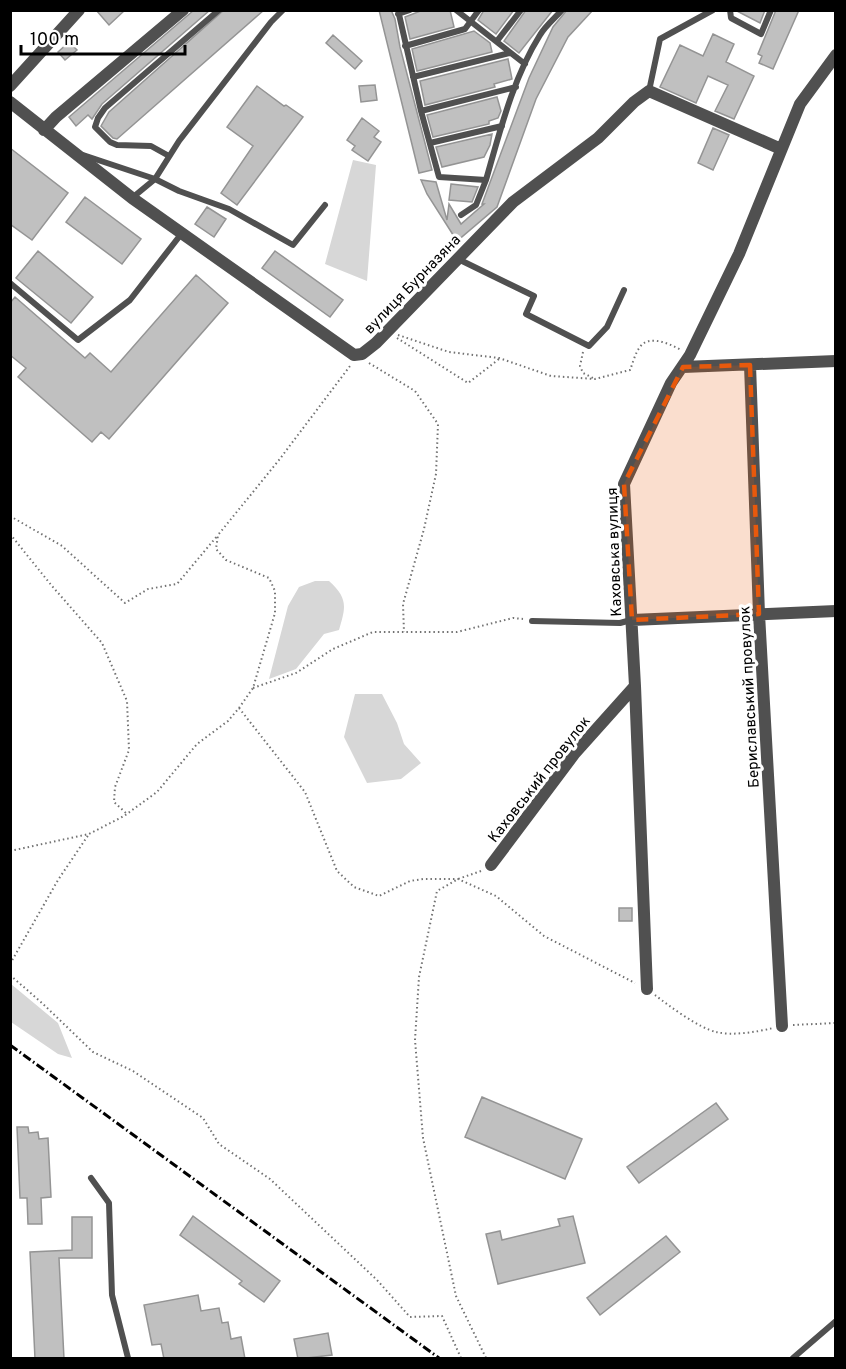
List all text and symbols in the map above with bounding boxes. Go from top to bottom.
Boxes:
scale bar [21,18,184,56]
text: 100 m [30,29,79,52]
street label: вулиця Бурназяна [361,231,465,339]
street label: Каховська вулиця [604,487,627,617]
street label: Бериславський провулок [736,605,765,788]
street label: Каховський провулок [485,713,596,847]

